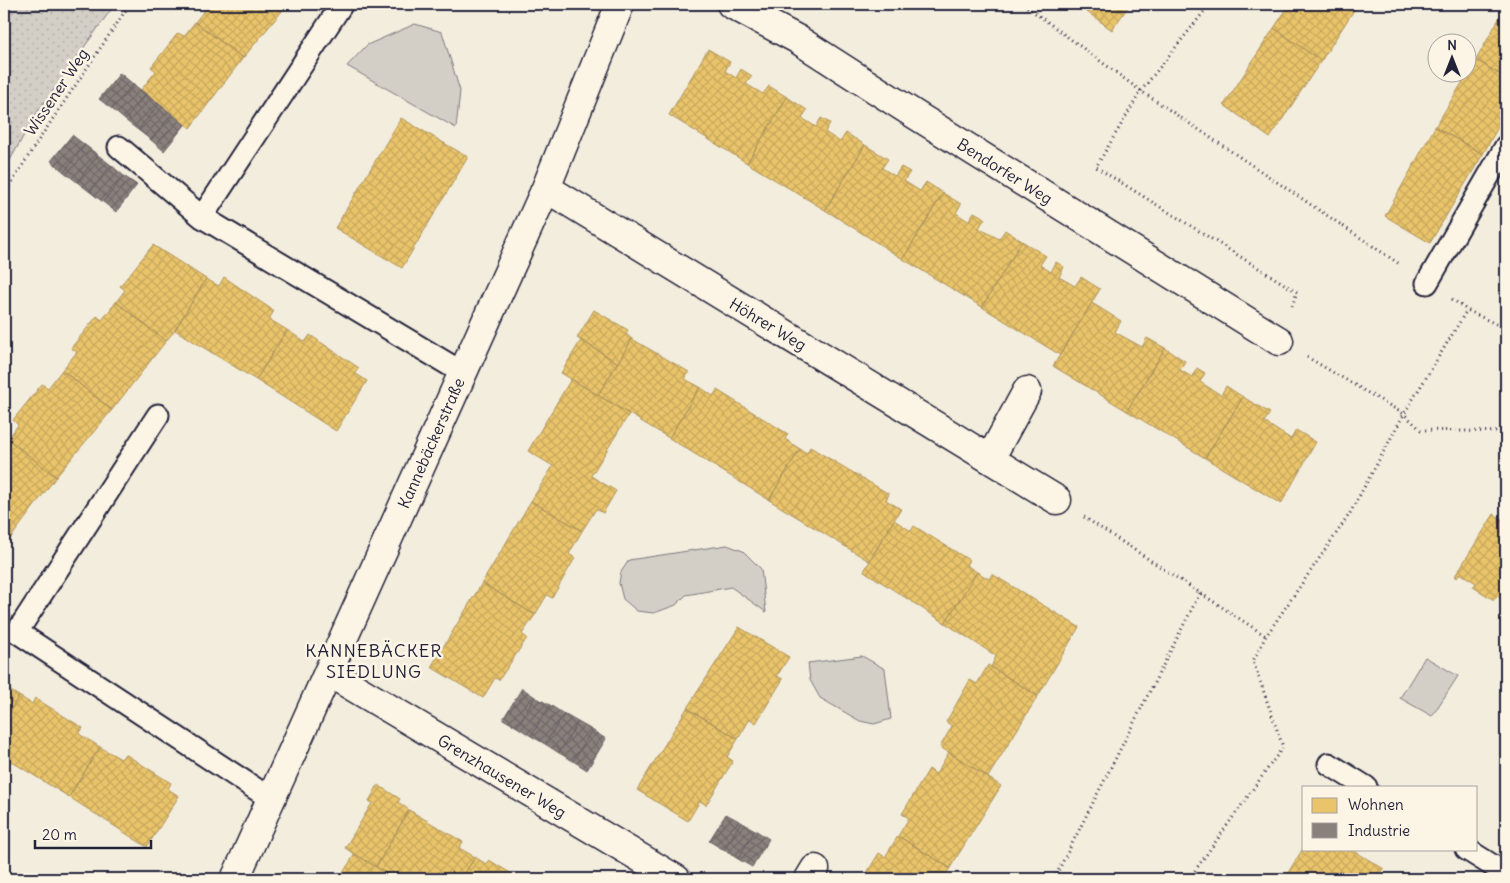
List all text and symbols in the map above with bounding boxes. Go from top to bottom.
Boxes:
north arrow [1428,32,1478,82]
text: N [1447,36,1457,54]
street label: Wissener Weg [19,45,93,139]
street label: Bendorfer Weg [954,134,1056,208]
street label: Höhrer Weg [726,293,810,355]
street label: Kannebäckerstraße [393,375,469,511]
district label: KANNEBÄCKER SIEDLUNG [305,639,443,683]
street label: Grenzhausener Weg [434,730,570,822]
legend [1302,786,1478,850]
text: Wohnen [1348,795,1404,814]
scale bar [35,818,151,850]
text: Industrie [1348,821,1410,840]
text: 20 m [42,825,77,844]

